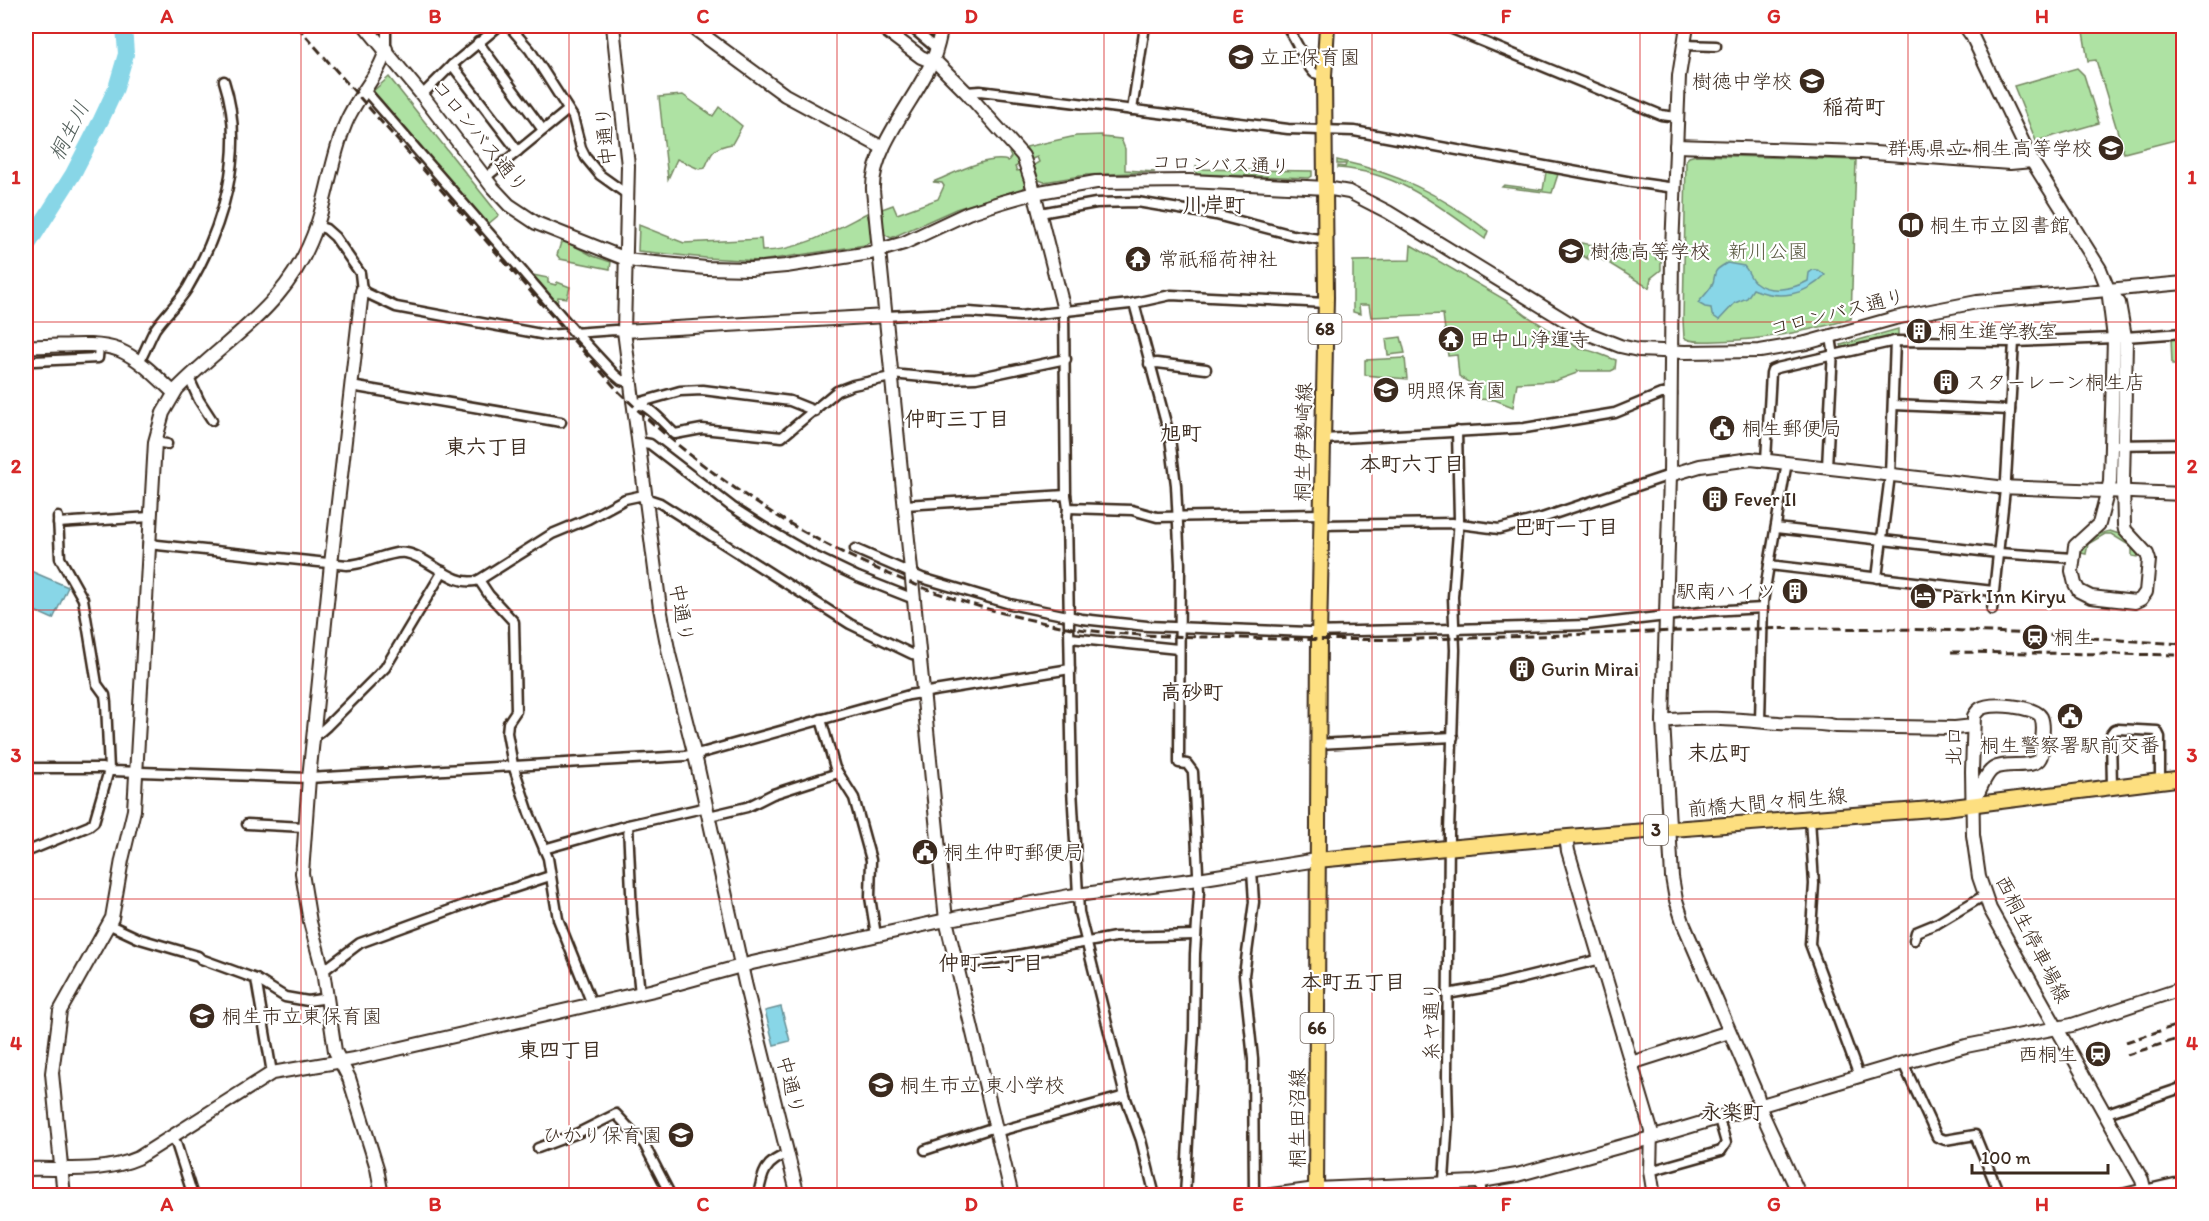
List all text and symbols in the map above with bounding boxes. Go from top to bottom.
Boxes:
text: A [160,4,174,28]
text: B [429,4,442,28]
text: C [697,4,710,28]
text: D [964,4,978,28]
text: E [1232,4,1244,28]
text: F [1501,4,1512,28]
text: G [1767,4,1781,28]
text: H [2035,4,2049,28]
school or university icon: 立正保育園 [1226,42,1256,72]
place label: 立正保育園 [1260,45,1360,69]
school or university icon: 樹徳中学校 [1797,66,1827,96]
place label: 樹徳中学校 [1692,69,1792,93]
street label: コロンバス通り [427,74,533,198]
district label: 稲荷町 [1823,94,1886,119]
water label: 桐生川 [43,97,94,165]
street label: 中通り [590,105,620,167]
school or university icon: 群馬県立 桐生高等学校 [2096,133,2126,163]
place label: 群馬県立 桐生高等学校 [1888,136,2092,160]
street label: コロンバス通り [1151,150,1291,178]
text: 1 [11,165,21,189]
text: 1 [2187,165,2197,189]
district label: 川岸町 [1183,192,1246,217]
library icon: 桐生市立図書館 [1896,210,1926,240]
place label: 桐生市立図書館 [1930,213,2070,237]
school or university icon: 樹徳高等学校 [1556,236,1586,266]
place label: 樹徳高等学校 [1590,239,1710,263]
park label: 新川公園 [1728,239,1808,263]
temple icon: 常祇稲荷神社 [1123,244,1153,274]
place label: 常祇稲荷神社 [1158,247,1278,271]
street label: コロンバス通り [1767,284,1907,340]
road number: 68 [1308,314,1342,344]
building icon: 桐生進学教室 [1904,316,1934,346]
place label: 桐生進学教室 [1938,319,2058,343]
temple icon: 田中山浄運寺 [1436,324,1466,354]
place label: 田中山浄運寺 [1470,327,1590,351]
building icon: スターレーン桐生店 [1931,367,1961,397]
place label: スターレーン桐生店 [1966,370,2145,394]
school or university icon: 明照保育園 [1371,375,1401,405]
place label: 明照保育園 [1406,378,1506,402]
street label: 桐生伊勢崎線 [1290,382,1316,502]
district label: 仲町三丁目 [905,406,1010,431]
public building icon: 桐生郵便局 [1707,413,1737,443]
place label: 桐生郵便局 [1742,416,1842,440]
district label: 旭町 [1160,420,1202,445]
district label: 東六丁目 [445,434,529,459]
district label: 本町六丁目 [1360,451,1465,476]
text: 2 [11,454,22,478]
text: 2 [2187,454,2198,478]
building icon: Fever II [1700,484,1730,514]
place label: Fever II [1734,487,1797,511]
district label: 巴町一丁目 [1514,514,1619,539]
building icon: 駅南ハイツ [1780,576,1810,606]
place label: 駅南ハイツ [1676,579,1776,603]
street label: 中通り [665,581,699,645]
hotel icon: Park Inn Kiryu [1908,581,1938,611]
place label: Park Inn Kiryu [1942,584,2066,608]
station icon: 桐生 [2020,622,2050,652]
place label: 桐生 [2054,625,2094,649]
building icon: Gurin Mirai [1507,654,1537,684]
place label: Gurin Mirai [1541,657,1639,681]
district label: 高砂町 [1161,679,1224,704]
public building icon: 桐生警察署駅前交番 [2055,701,2085,731]
street label: 北口 [1941,726,1967,766]
place label: 桐生警察署駅前交番 [1980,733,2160,757]
district label: 末広町 [1688,740,1751,765]
text: 3 [11,743,22,767]
text: 3 [2187,743,2198,767]
street label: 前橋大間々桐生線 [1686,783,1848,821]
road number: 3 [1644,815,1668,845]
public building icon: 桐生仲町郵便局 [910,837,940,867]
place label: 桐生仲町郵便局 [944,840,1084,864]
street label: 西桐生停車場線 [1991,871,2075,1007]
district label: 仲町二丁目 [939,950,1044,975]
district label: 本町五丁目 [1301,969,1406,994]
street label: 糸ヤ通り [1419,981,1443,1061]
school or university icon: 桐生市立東保育園 [187,1001,217,1031]
place label: 桐生市立東保育園 [222,1004,382,1028]
road number: 66 [1300,1013,1334,1043]
text: 4 [10,1031,22,1055]
text: 4 [2186,1031,2198,1055]
district label: 東四丁目 [518,1037,602,1062]
station icon: 西桐生 [2083,1039,2113,1069]
place label: 西桐生 [2018,1042,2078,1066]
street label: 中通り [772,1053,810,1117]
street label: 桐生田沼線 [1285,1068,1309,1168]
school or university icon: 桐生市立 東小学校 [866,1070,896,1100]
place label: 桐生市立 東小学校 [900,1073,1065,1097]
district label: 永楽町 [1701,1099,1764,1124]
school or university icon: ひかり保育園 [666,1120,696,1150]
place label: ひかり保育園 [542,1123,662,1147]
scale bar [1972,1137,2108,1175]
text: 100 m [1981,1147,2031,1169]
text: A [160,1192,174,1216]
text: B [429,1192,442,1216]
text: C [697,1192,710,1216]
text: D [964,1192,978,1216]
text: E [1232,1192,1244,1216]
text: F [1501,1192,1512,1216]
text: G [1767,1192,1781,1216]
text: H [2035,1192,2049,1216]

